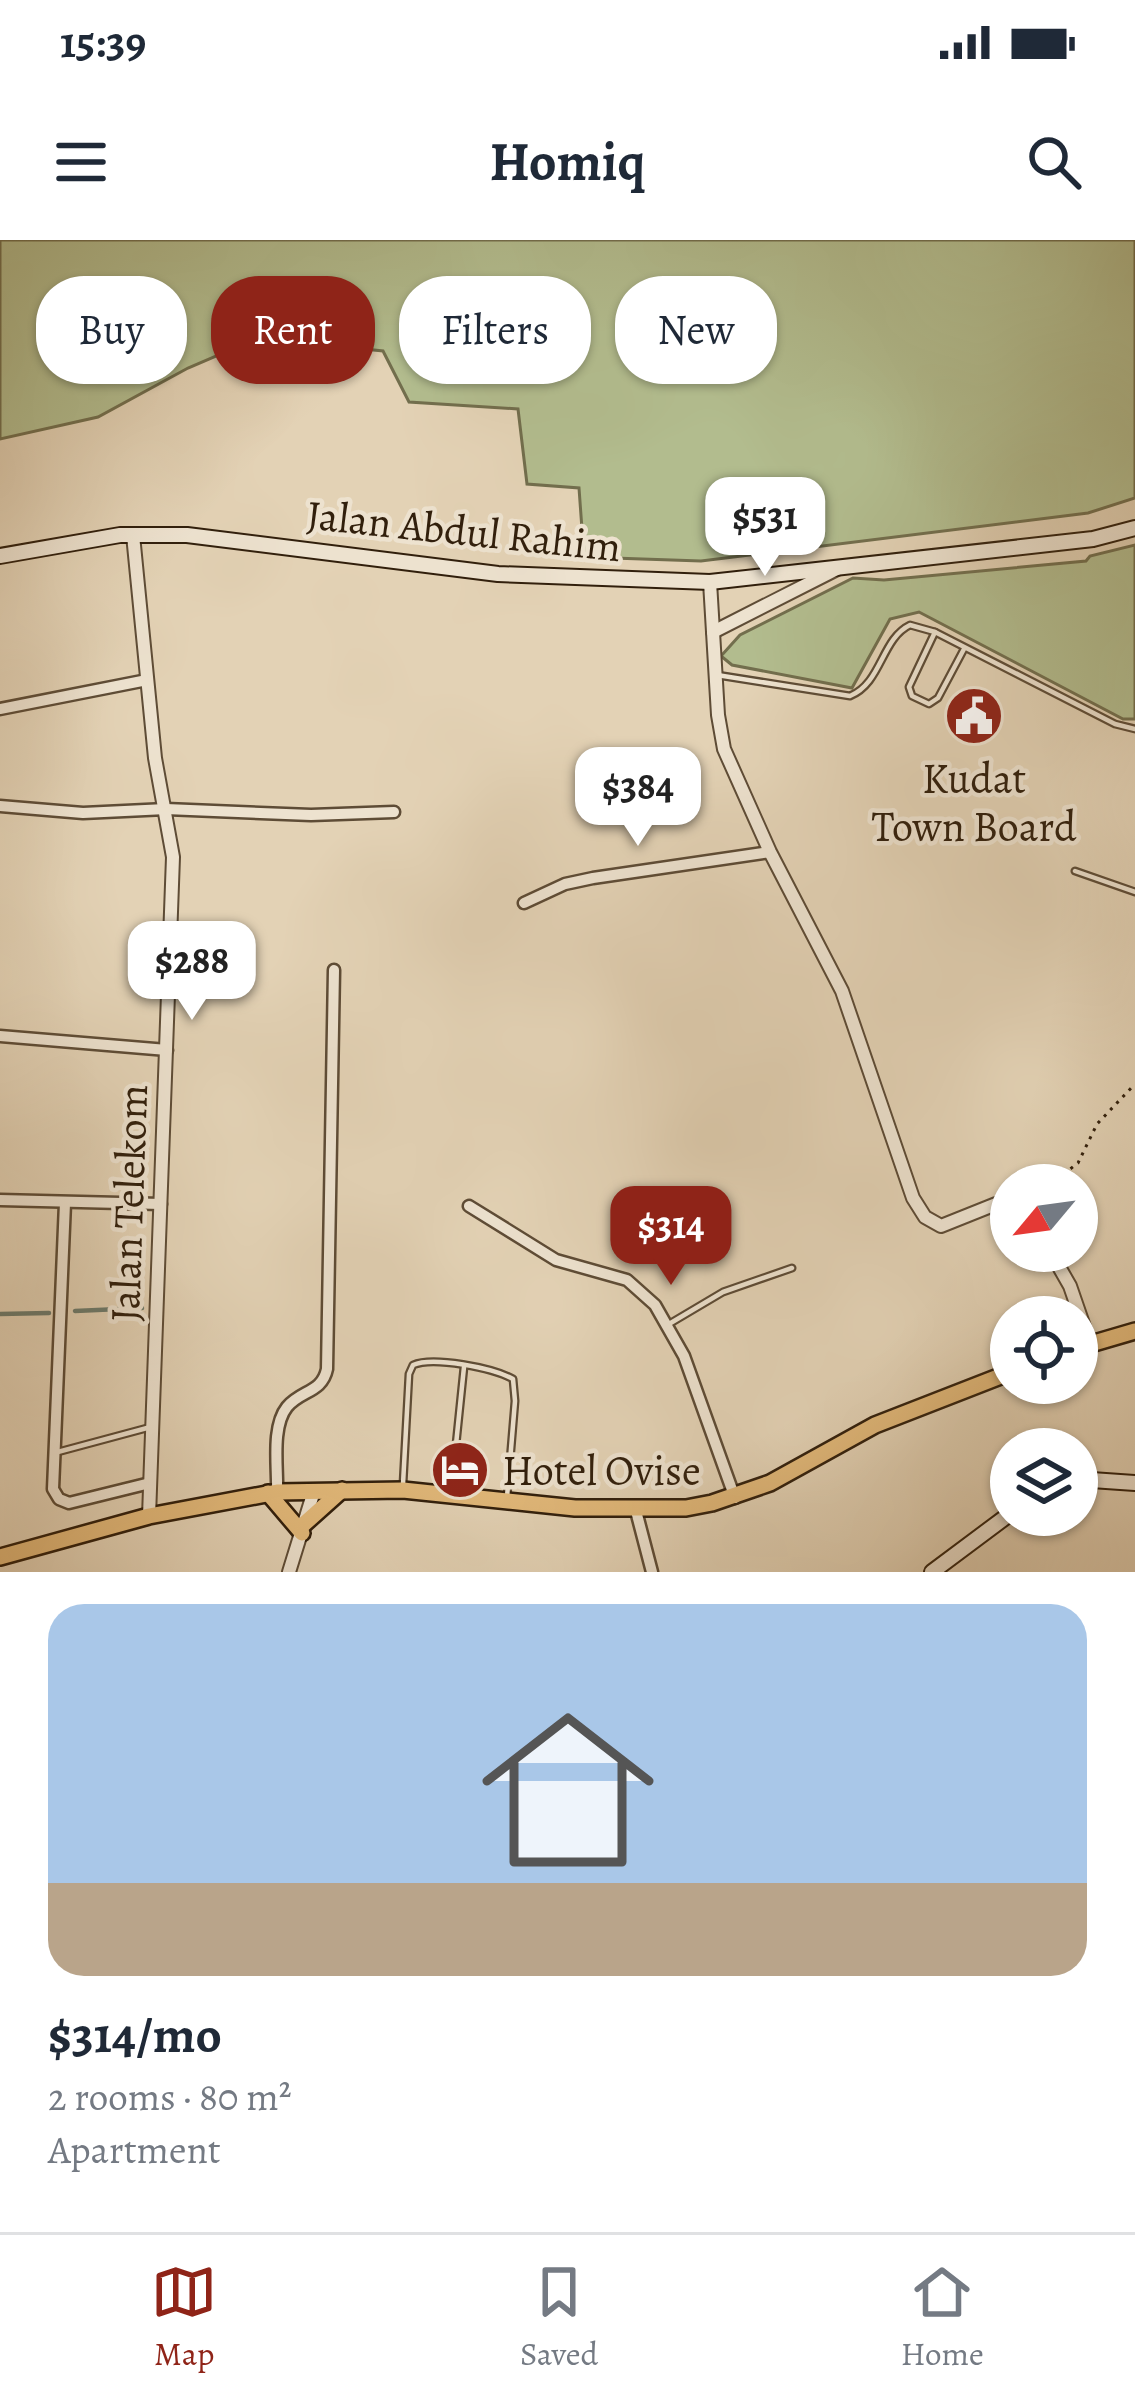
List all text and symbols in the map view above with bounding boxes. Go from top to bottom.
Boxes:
text: 15:39 [60,11,146,73]
text: Homiq [489,125,646,199]
icon: menu [48,129,114,195]
icon: search [1021,129,1087,195]
chip: Buy [36,276,187,384]
chip: Rent [211,276,375,384]
chip: Filters [399,276,591,384]
chip: New [615,276,777,384]
pin: $531 [694,477,836,579]
street label: Jalan Abdul Rahim [304,486,624,575]
text: $531 [732,489,798,542]
public building icon: Kudat Town Board [943,685,1005,747]
pin: $384 [567,747,709,849]
place label: Kudat Town Board [872,750,1077,855]
text: $384 [602,759,674,812]
pin: $288 [121,921,263,1023]
text: $288 [155,933,229,986]
street label: Jalan Telekom [96,1083,161,1323]
north arrow [990,1164,1098,1272]
map controls [990,1164,1098,1536]
pin: $314 [600,1186,742,1288]
text: $314 [637,1198,705,1251]
button: locate [990,1296,1098,1404]
button: layers [990,1428,1098,1536]
hotel icon: Hotel Ovise [429,1439,491,1501]
place label: Hotel Ovise [502,1442,701,1499]
icon: home [460,1682,676,1898]
text: $314/mo [48,2000,222,2070]
text: 2 rooms · 80 m² [48,2070,292,2123]
text: Apartment [48,2123,221,2176]
tab: Map [151,2259,217,2376]
tab: Saved [520,2259,598,2376]
tab: Home [901,2259,984,2376]

